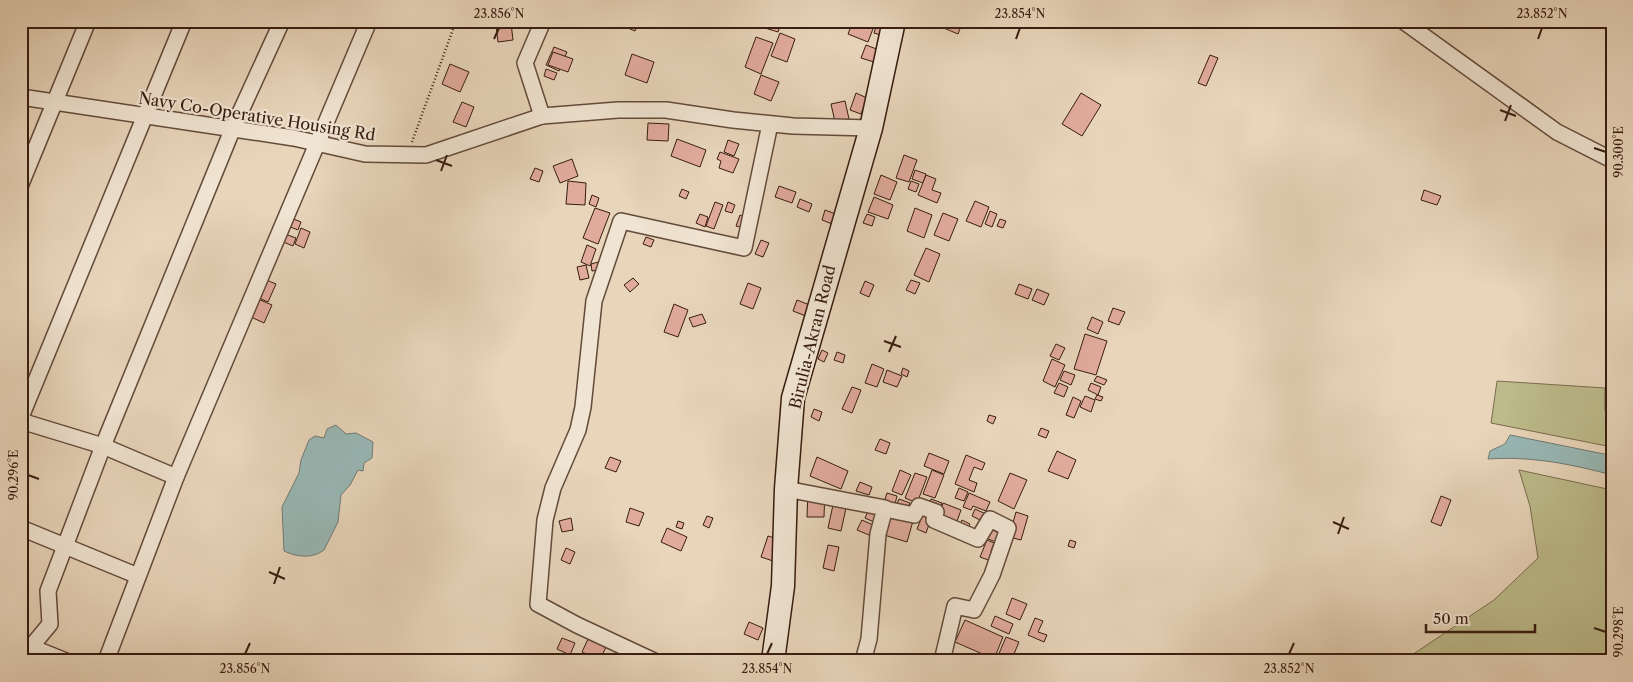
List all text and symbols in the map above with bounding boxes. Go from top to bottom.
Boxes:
text: 23.856°N [474,6,525,21]
text: 23.854°N [994,6,1046,21]
text: 23.852°N [1516,6,1568,21]
street label: Navy Co-Operative Housing Rd [137,87,377,145]
text: 90.300°E [1611,126,1626,178]
street label: Birulia-Akran Road [784,263,840,411]
text: 90.296°E [6,450,21,500]
scale bar [1426,602,1534,634]
text: 90.298°E [1611,607,1626,657]
text: 50 m [1433,609,1469,628]
text: 23.856°N [220,661,271,676]
text: 23.854°N [741,661,793,676]
text: 23.852°N [1263,661,1315,676]

